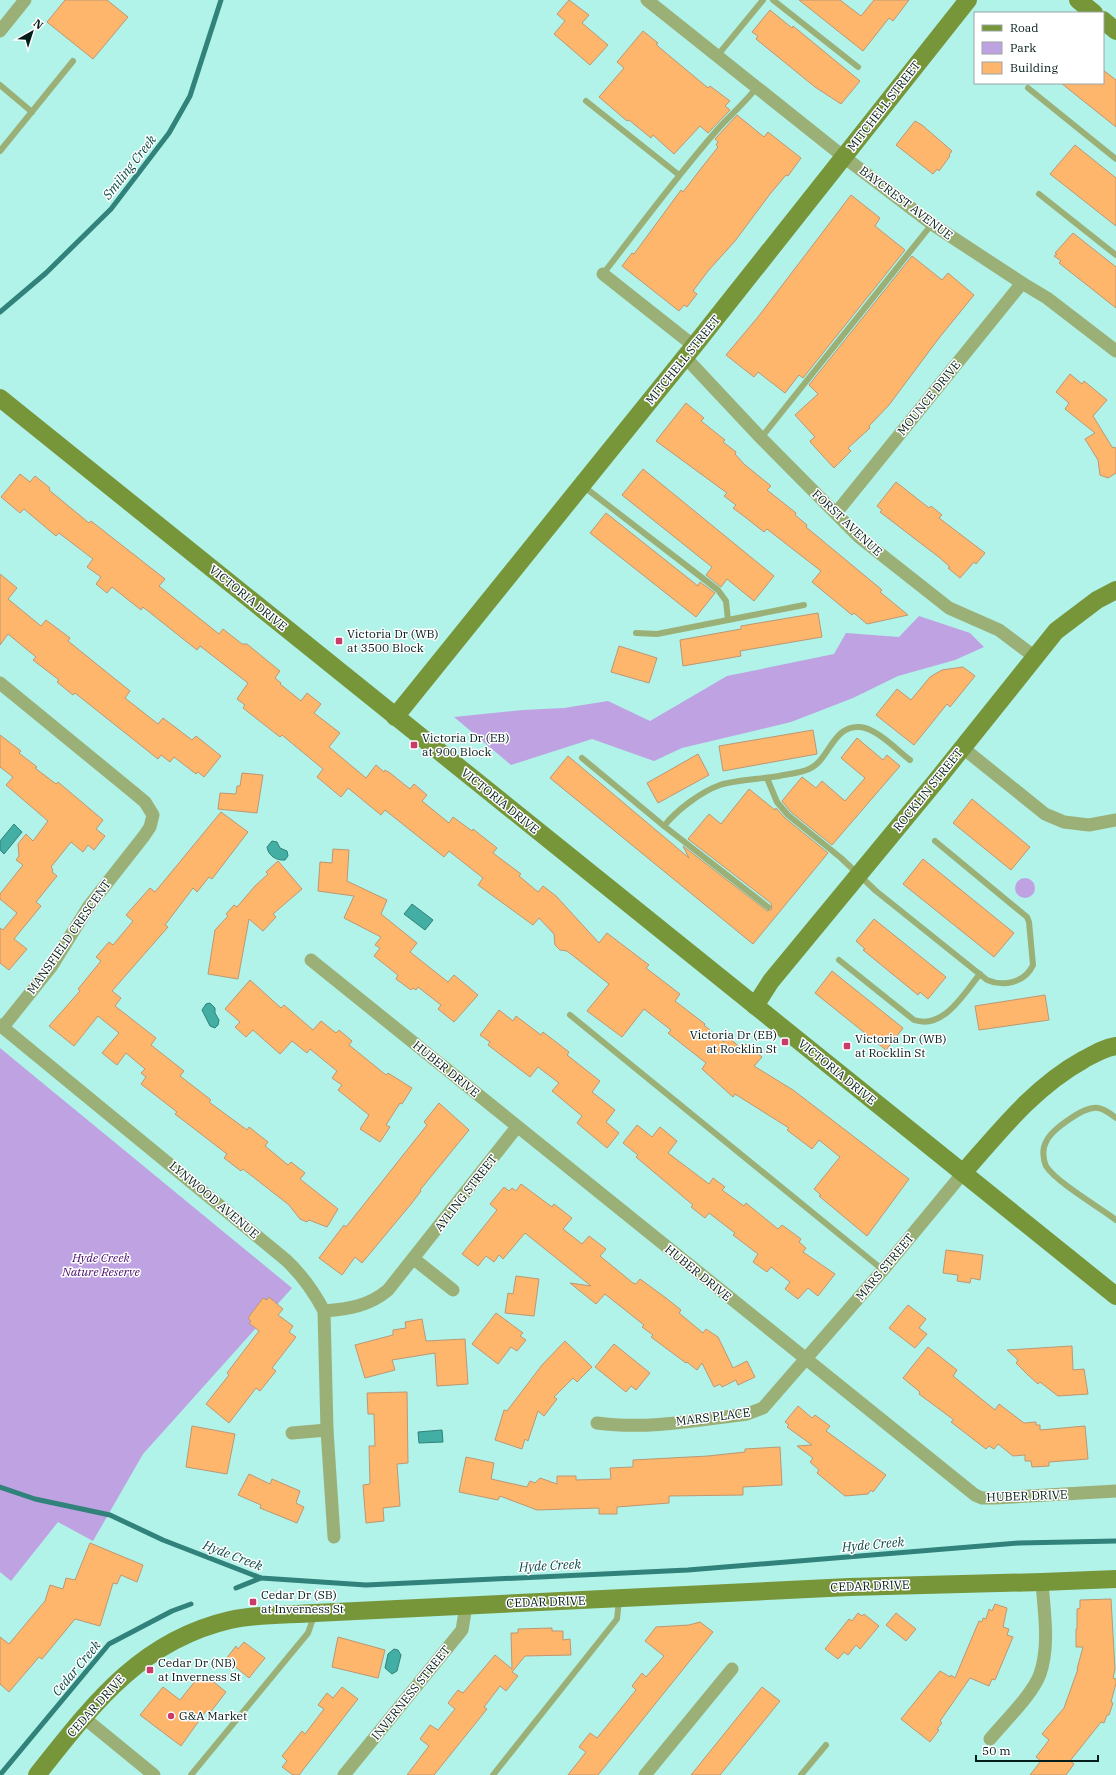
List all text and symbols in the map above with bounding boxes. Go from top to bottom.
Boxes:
north arrow [12,12,52,52]
legend [974,12,1104,84]
text: N [31,16,46,33]
text: Road [1010,20,1039,35]
text: Park [1010,40,1036,55]
street label: MITCHELL STREET [844,57,924,154]
text: Building [1010,60,1058,75]
water label: Smiling Creek [98,131,160,204]
street label: BAYCREST AVENUE [857,163,956,243]
street label: MITCHELL STREET [642,312,723,407]
street label: MOUNCE DRIVE [894,357,963,438]
street label: FORST AVENUE [809,486,886,559]
street label: VICTORIA DRIVE [206,562,290,634]
place label: Victoria Dr (WB) at 3500 Block [347,626,439,655]
marker: Victoria Dr (WB) at 3500 Block [334,636,344,646]
place label: Victoria Dr (EB) at 900 Block [422,730,509,759]
marker: Victoria Dr (EB) at 900 Block [409,740,419,750]
street label: ROCKLIN STREET [890,745,966,834]
street label: VICTORIA DRIVE [458,765,542,837]
street label: MANSFIELD CRESCENT [23,877,114,997]
place label: Victoria Dr (EB) at Rocklin St [690,1027,777,1056]
place label: Victoria Dr (WB) at Rocklin St [855,1031,947,1060]
street label: VICTORIA DRIVE [795,1036,879,1108]
street label: HUBER DRIVE [410,1037,483,1100]
marker: Victoria Dr (EB) at Rocklin St [780,1037,790,1047]
marker: Victoria Dr (WB) at Rocklin St [842,1041,852,1051]
street label: AYLING STREET [431,1151,500,1234]
street label: LYNWOOD AVENUE [166,1158,262,1241]
street label: MARS STREET [852,1230,917,1303]
street label: HUBER DRIVE [662,1241,735,1304]
park label: Hyde Creek Nature Reserve [61,1250,140,1279]
street label: MARS PLACE [675,1405,751,1429]
street label: HUBER DRIVE [986,1487,1068,1504]
water label: Hyde Creek [840,1533,905,1556]
water label: Hyde Creek [200,1536,265,1575]
water label: Hyde Creek [517,1555,582,1576]
street label: CEDAR DRIVE [830,1577,910,1594]
place label: Cedar Dr (SB) at Inverness St [261,1587,344,1616]
street label: CEDAR DRIVE [506,1593,586,1610]
marker: Cedar Dr (SB) at Inverness St [248,1597,258,1607]
water label: Cedar Creek [48,1637,105,1700]
street label: INVERNESS STREET [368,1642,453,1743]
place label: Cedar Dr (NB) at Inverness St [158,1655,241,1684]
marker: Cedar Dr (NB) at Inverness St [145,1665,155,1675]
street label: CEDAR DRIVE [64,1671,128,1740]
place label: G&A Market [179,1708,247,1723]
marker: G&A Market [166,1711,176,1721]
scale bar [976,1737,1098,1763]
text: 50 m [982,1743,1011,1758]

